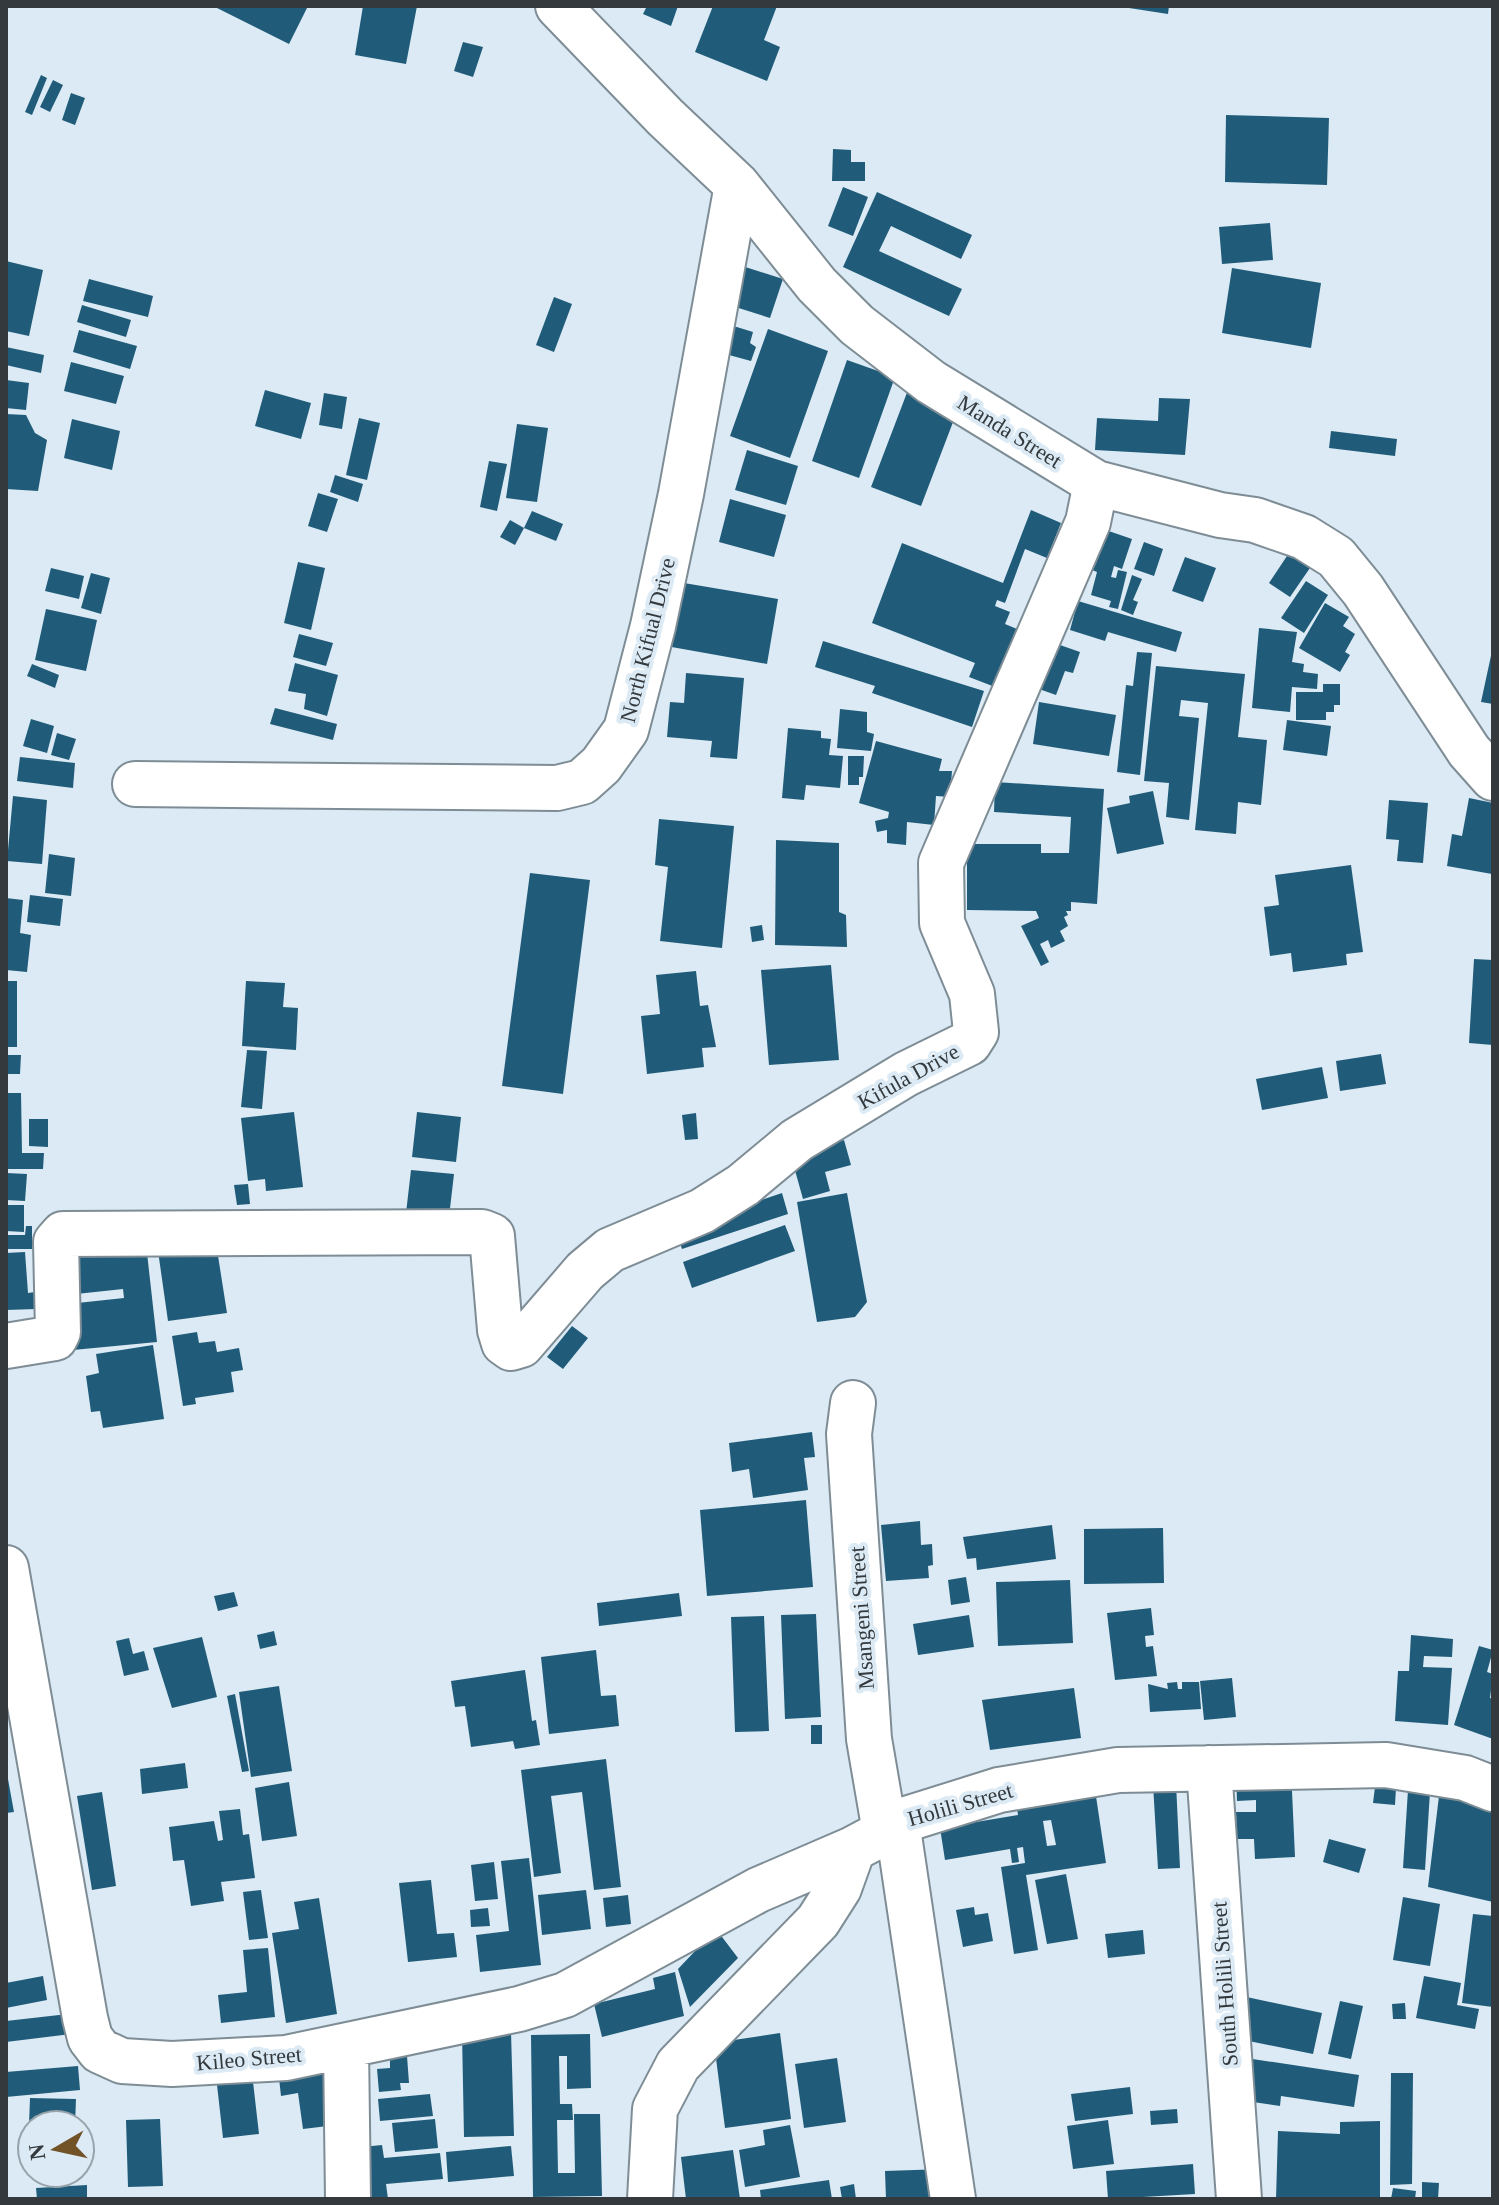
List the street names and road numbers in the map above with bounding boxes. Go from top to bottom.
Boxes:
street label: Manda Street [953,390,1066,473]
street label: North Kifual Drive [615,555,680,725]
street label: Kifula Drive [853,1038,963,1114]
street label: Msangeni Street [844,1545,879,1690]
street label: Holili Street [905,1778,1016,1831]
street label: South Holili Street [1206,1901,1243,2067]
street label: Kileo Street [195,2041,303,2076]

